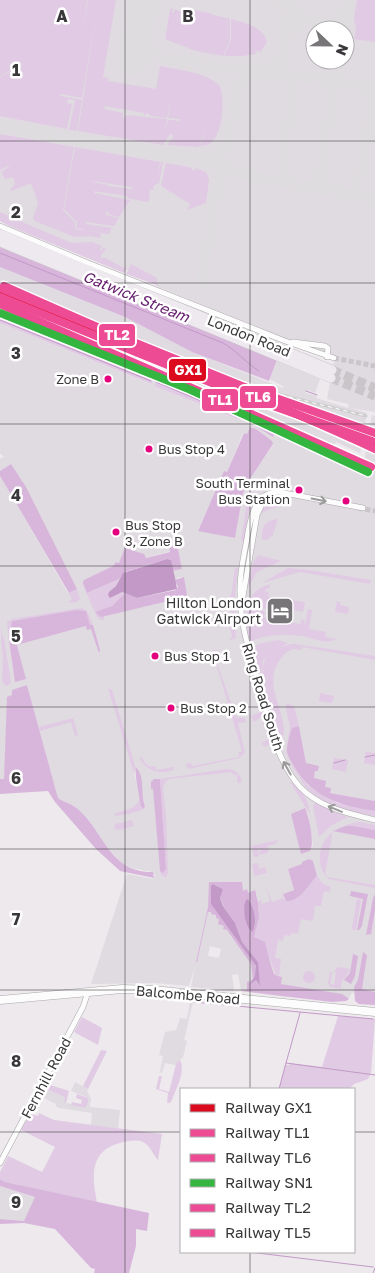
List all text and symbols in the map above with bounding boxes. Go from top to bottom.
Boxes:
text: A [56,6,68,26]
text: B [182,6,194,26]
north arrow [305,20,355,70]
text: N [333,42,352,58]
text: 1 [12,60,20,80]
text: 2 [11,202,21,222]
water label: Gatwick Stream [81,267,193,326]
street label: London Road [205,311,293,360]
line badge: TL2 [98,323,136,347]
text: TL2 [104,326,130,343]
text: 3 [11,343,21,363]
line badge: GX1 [168,358,207,382]
text: GX1 [174,361,202,378]
place label: Zone B [56,371,99,387]
marker: Zone B [103,374,113,384]
line badge: TL6 [239,385,277,409]
line badge: TL1 [201,388,239,412]
text: TL6 [245,388,271,405]
text: TL1 [208,391,232,408]
place label: Bus Stop 4 [158,441,225,457]
marker: Bus Stop 4 [144,444,154,454]
place label: South Terminal Bus Station [196,475,290,507]
text: 4 [11,485,21,505]
marker: South Terminal Bus Station [294,485,304,495]
one-way arrow [310,495,326,505]
unlabelled marker [341,496,351,506]
place label: Bus Stop 3, Zone B [125,517,183,549]
marker: Bus Stop 3, Zone B [111,527,121,537]
place label: Hilton London Gatwick Airport [157,594,261,627]
hotel icon: Hilton London Gatwick Airport [265,596,295,626]
text: 5 [11,626,21,646]
street label: Ring Road South [239,641,288,753]
place label: Bus Stop 1 [164,648,229,664]
marker: Bus Stop 1 [150,651,160,661]
place label: Bus Stop 2 [180,700,247,716]
marker: Bus Stop 2 [166,703,176,713]
one-way arrow [282,762,292,776]
text: 6 [11,768,21,788]
one-way arrow [327,804,343,813]
text: 7 [12,909,21,929]
street label: Balcombe Road [135,981,241,1008]
street label: Fernhill Road [17,1034,74,1121]
text: 8 [11,1051,21,1071]
legend [180,1088,355,1253]
text: Railway GX1 [225,1098,312,1116]
text: Railway TL1 [225,1123,310,1141]
text: Railway TL6 [225,1148,311,1166]
text: Railway SN1 [225,1173,313,1191]
text: 9 [11,1192,21,1212]
text: Railway TL2 [225,1198,311,1216]
text: Railway TL5 [225,1223,311,1241]

